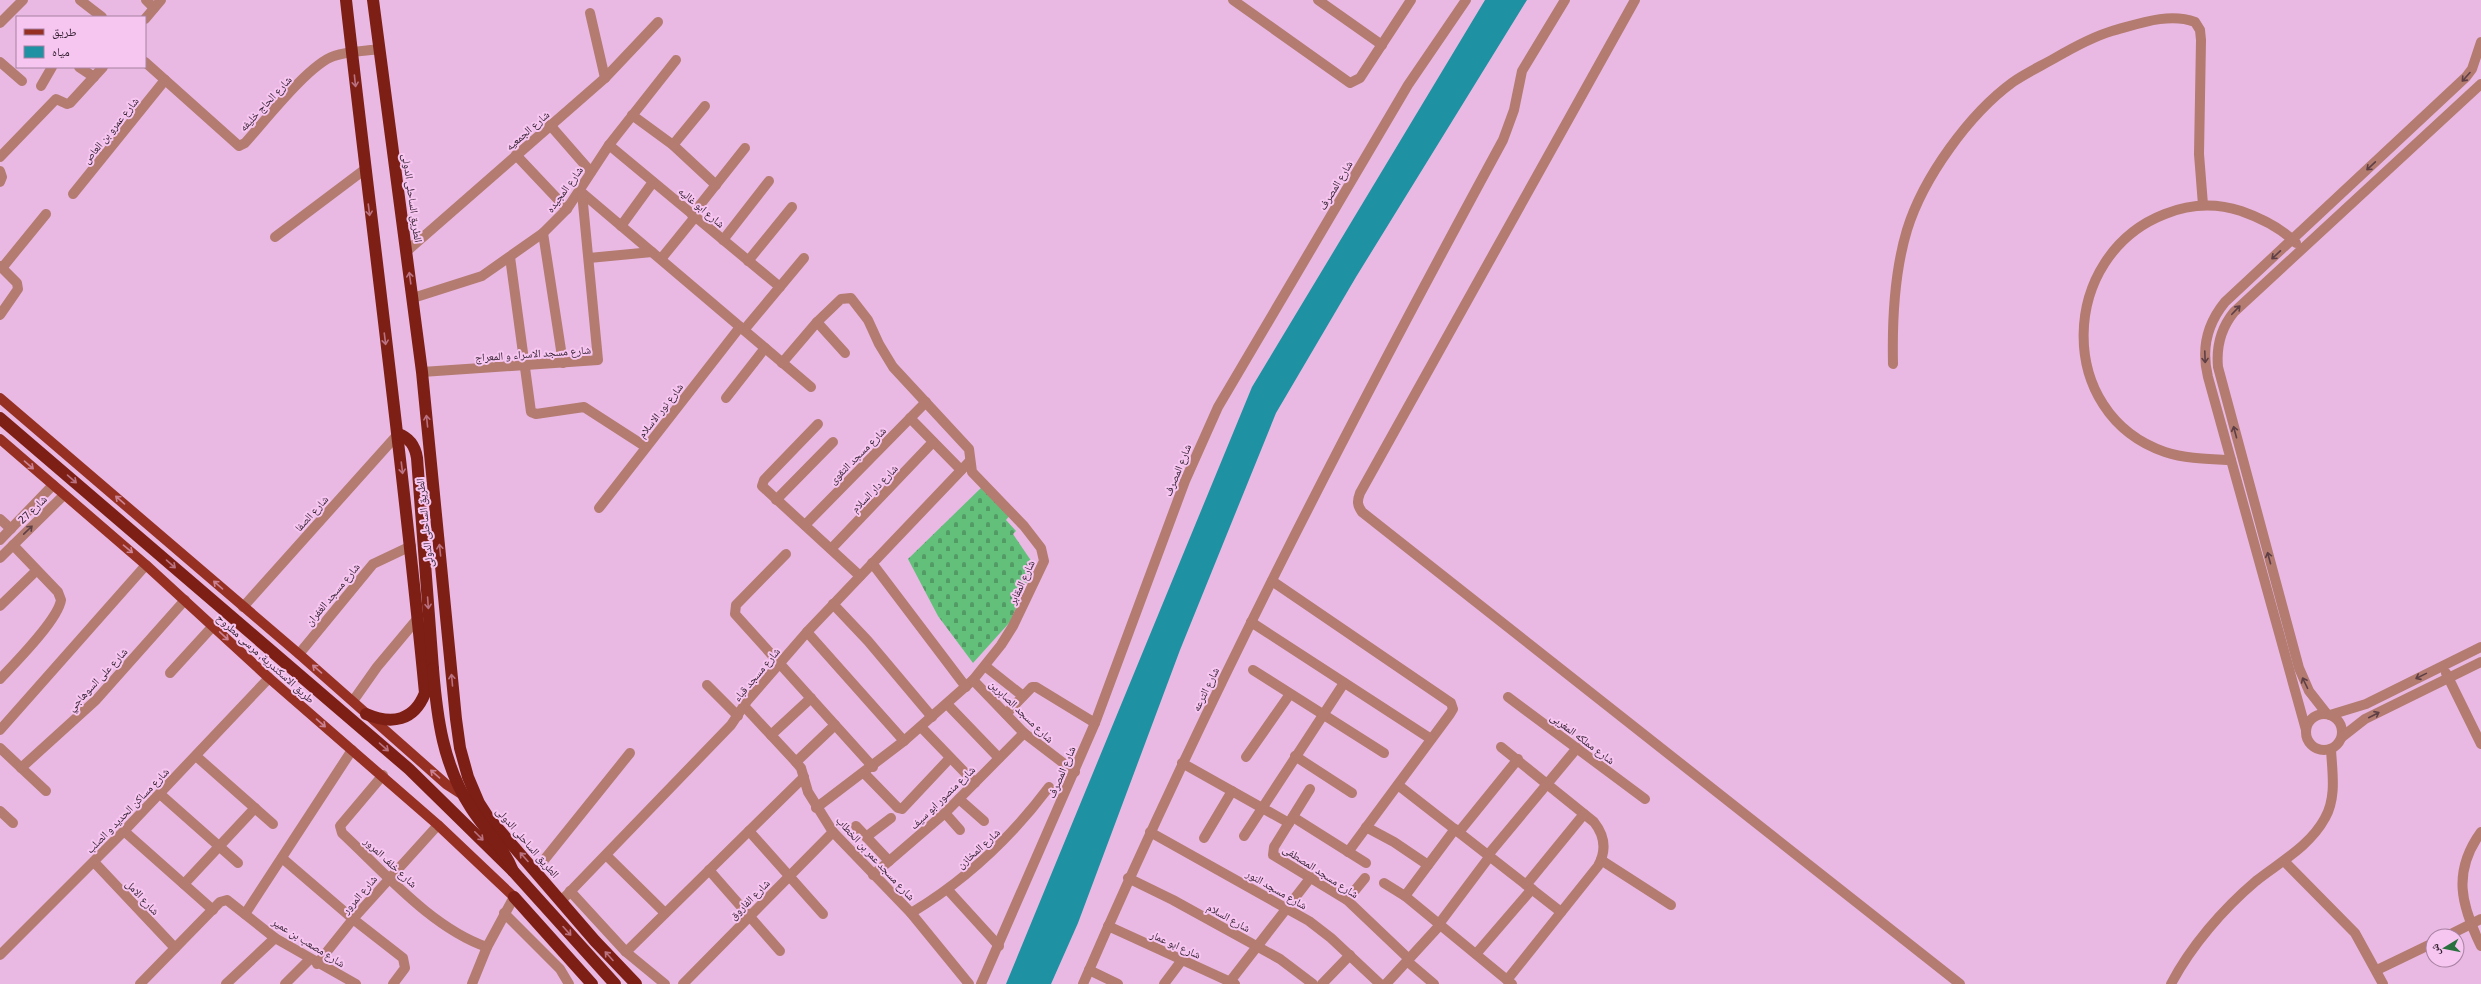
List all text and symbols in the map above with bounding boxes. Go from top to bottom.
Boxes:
legend [16,16,146,68]
text: طريق [52,24,77,39]
text: مياه [52,44,70,59]
one-way arrow [2461,72,2470,82]
street label: شارع الحاج خليفه [236,73,295,134]
one-way arrow [351,74,359,87]
street label: شارع عمرو بن العاص [79,94,142,166]
street label: شارع الجمعيه [502,107,552,153]
street label: الطريق الساحلى الدولى [399,153,426,243]
street label: شارع المصرف [1315,158,1356,213]
one-way arrow [2366,161,2376,171]
street label: شارع المجيده [543,163,586,215]
street label: شارع ابو غاليه [676,184,728,231]
one-way arrow [366,203,373,216]
one-way arrow [2271,250,2281,259]
one-way arrow [406,272,414,285]
one-way arrow [2231,305,2241,315]
one-way arrow [382,332,389,345]
street label: شارع مسجد الاسراء و المعراج [475,342,592,365]
one-way arrow [2201,350,2209,363]
street label: شارع نور الاسلام [635,380,686,441]
one-way arrow [423,415,431,428]
street label: شارع مسجد التقوى [826,424,889,487]
one-way arrow [2231,426,2239,439]
street label: شارع المصرف [1161,442,1194,498]
one-way arrow [24,460,34,469]
one-way arrow [398,461,405,474]
street label: شارع دار السلام [848,461,901,515]
one-way arrow [67,475,77,484]
street label: الطريق الساحلى الدولى [413,478,436,568]
street label: شارع 27 [15,492,50,527]
street label: شارع الصفا [291,492,331,534]
one-way arrow [114,495,125,504]
one-way arrow [23,525,33,535]
one-way arrow [436,544,444,557]
one-way arrow [123,545,133,554]
one-way arrow [2265,552,2272,565]
street label: شارع المقابر [1005,558,1038,608]
one-way arrow [165,559,175,568]
street label: شارع مسجد الغفران [302,560,363,629]
one-way arrow [213,581,223,590]
one-way arrow [424,596,432,609]
street label: طريق الاسكندرية, مرسى مطروح [214,611,318,706]
one-way arrow [219,632,229,641]
street label: شارع على السوهاجي [64,645,132,715]
street label: شارع مسجد قباء [730,645,783,704]
one-way arrow [311,665,322,674]
street label: شارع الترعه [1189,665,1222,714]
one-way arrow [2415,673,2427,681]
one-way arrow [449,674,456,687]
street label: شارع مسجد الصابرين [986,677,1057,746]
one-way arrow [2301,677,2308,689]
street label: شارع مملكه المغربى [1548,710,1618,767]
one-way arrow [2367,711,2379,718]
one-way arrow [316,719,326,728]
one-way arrow [379,742,389,752]
street label: شارع المصرف [1044,744,1079,800]
street label: شارع منصور ابو سيف [907,763,978,832]
street label: شارع مساكن الحديد و الصلب [83,765,172,856]
one-way arrow [429,770,440,779]
street label: الطريق الساحلى الدولى [493,804,562,881]
street label: شارع مسجد عمر بن الخطاب [833,813,918,903]
street label: شارع المخازن [954,825,1003,872]
one-way arrow [474,831,484,841]
street label: شارع خلف المرور [360,833,420,891]
street label: شارع مسجد المصطفى [1280,842,1361,901]
one-way arrow [519,852,529,862]
street label: شارع مسجد النور [1243,866,1310,913]
street label: شارع المرور [338,872,380,917]
street label: شارع الفاروق [726,876,773,923]
street label: شارع الامل [123,877,162,918]
street label: شارع السلام [1205,900,1253,935]
street label: شارع مصعب بن عمير [269,914,348,970]
one-way arrow [563,926,572,936]
street label: شارع ابو عمار [1147,927,1203,962]
north arrow [2425,928,2465,968]
text: ش [2427,942,2444,957]
one-way arrow [604,951,613,961]

